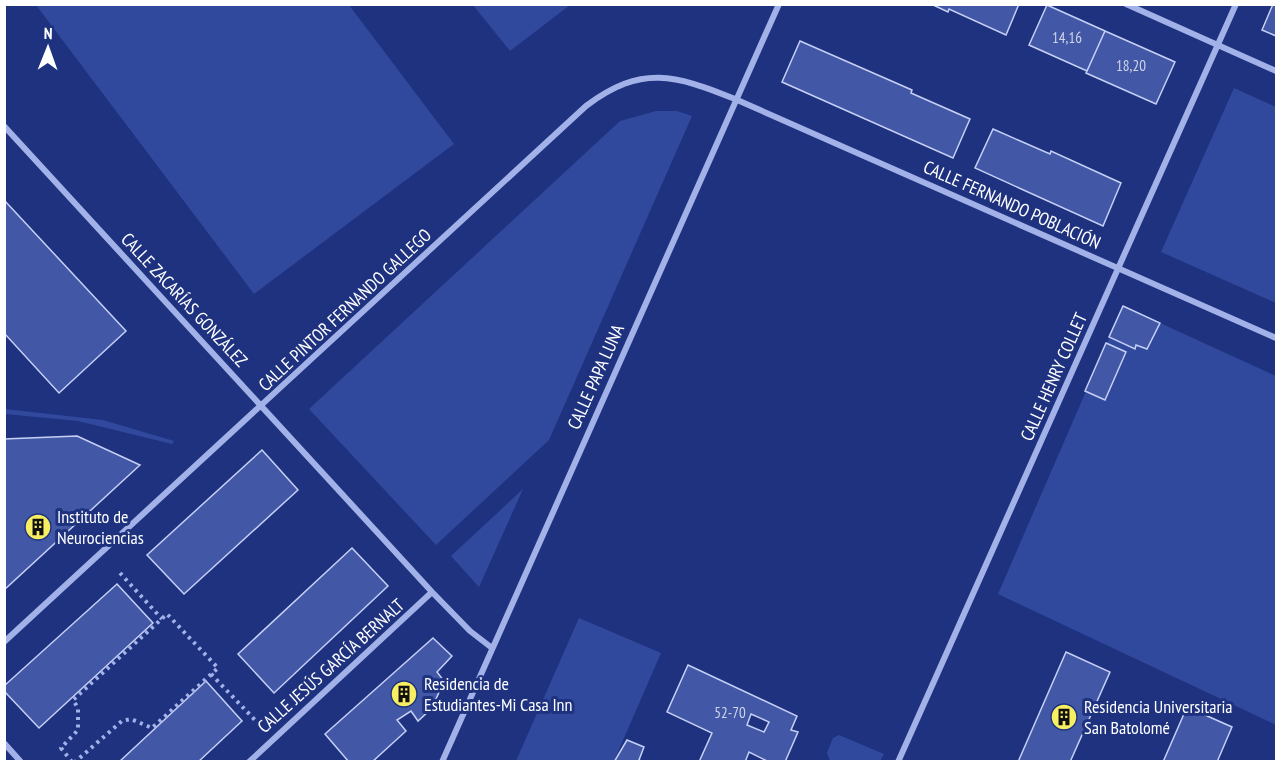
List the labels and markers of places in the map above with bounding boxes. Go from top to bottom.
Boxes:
place label: Instituto de Neurociencias [57,505,144,549]
building icon: Instituto de Neurociencias [23,512,53,542]
place label: Residencia de Estudiantes-Mi Casa Inn [424,672,572,716]
building icon: Residencia de Estudiantes-Mi Casa Inn [389,679,419,709]
place label: Residencia Universitaria San Batolomé [1084,695,1233,739]
building icon: Residencia Universitaria San Batolomé [1049,702,1079,732]

